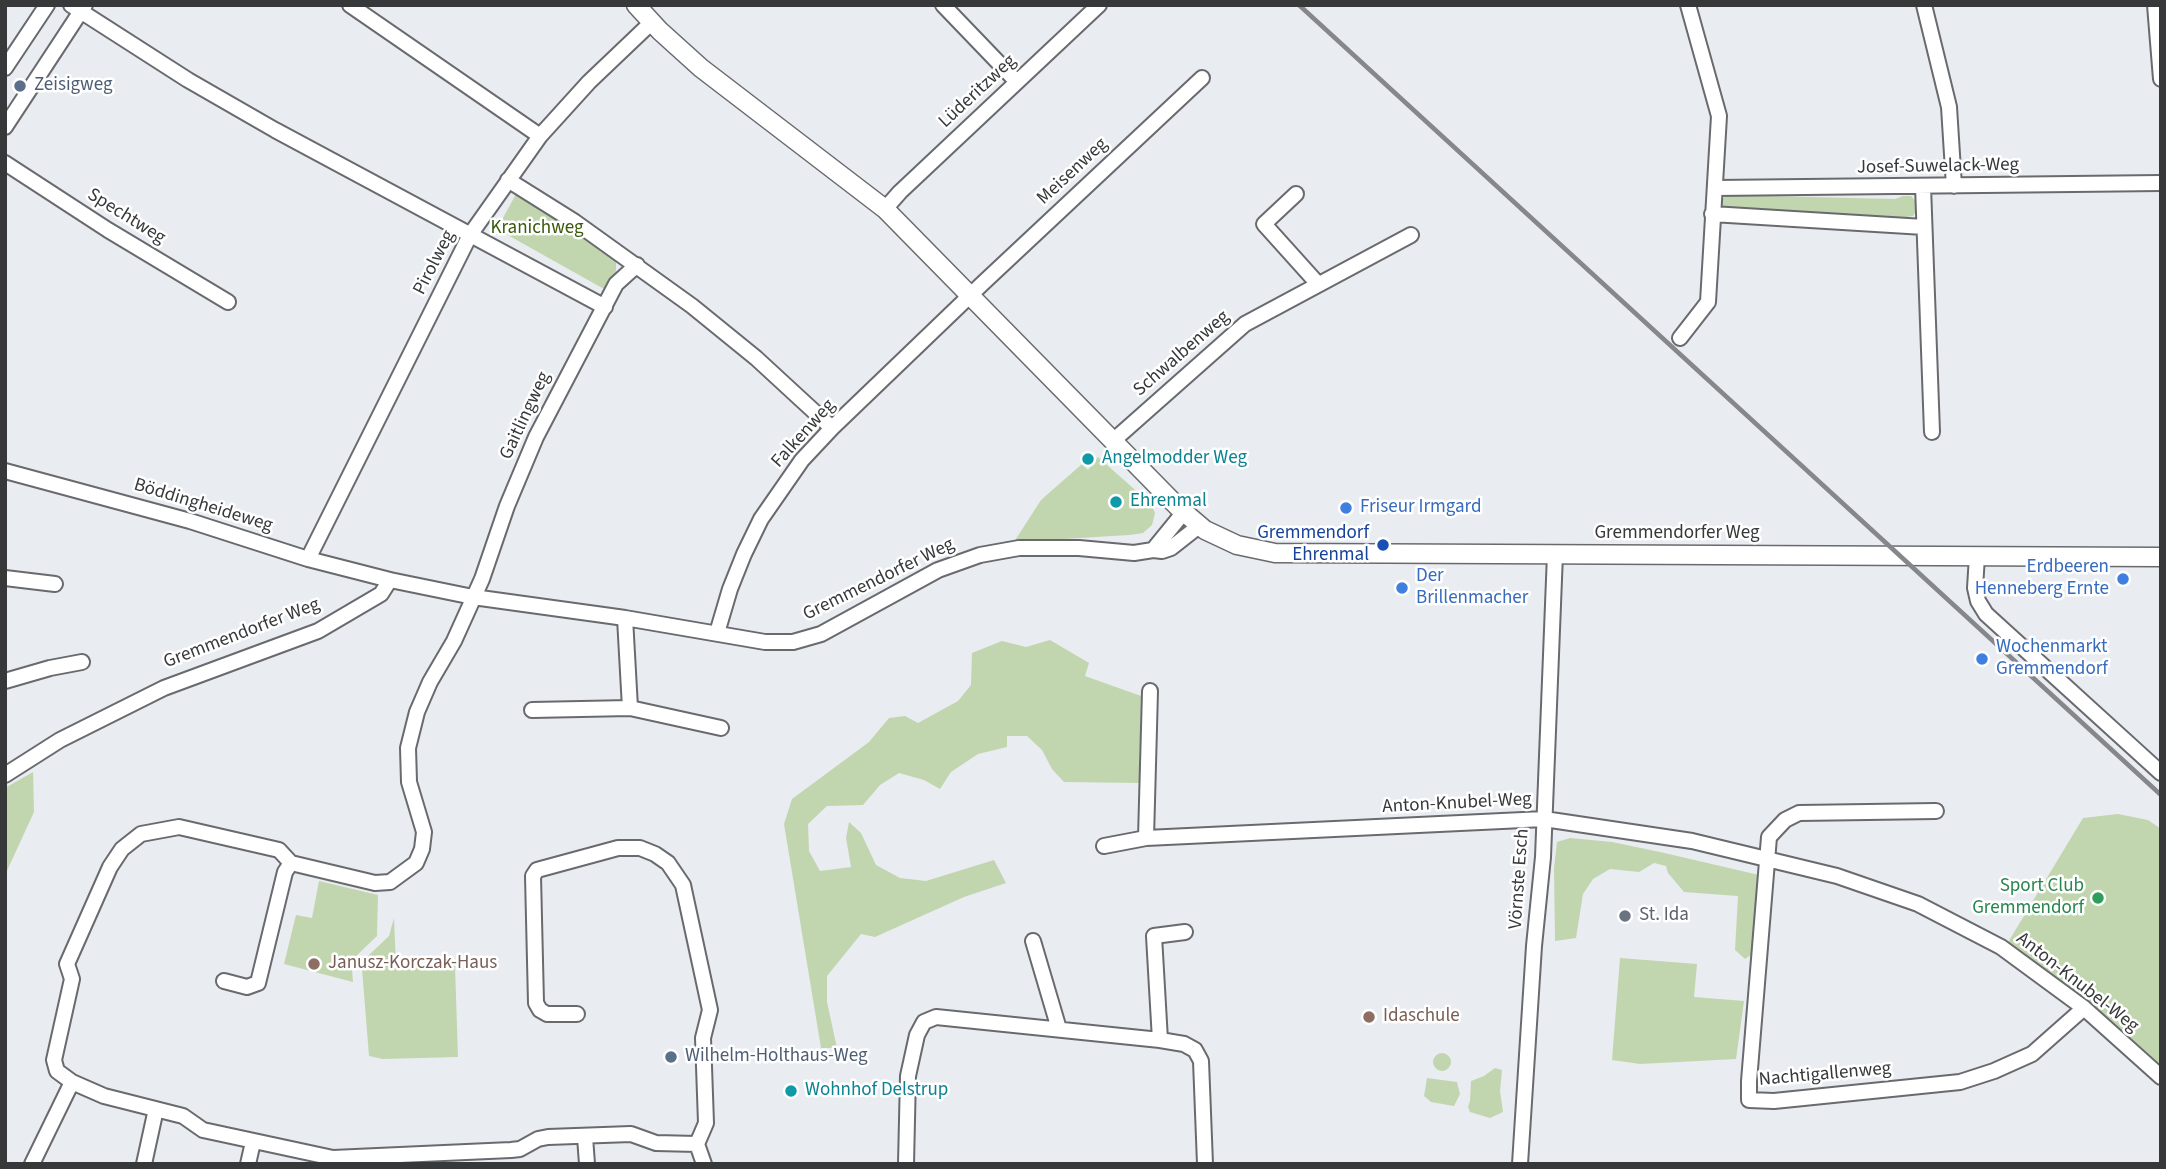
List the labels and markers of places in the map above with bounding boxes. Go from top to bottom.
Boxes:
place label: Zeisigweg [34,75,112,97]
marker: Zeisigweg [12,78,28,94]
place label: Angelmodder Weg [1102,448,1247,470]
marker: Angelmodder Weg [1080,451,1096,467]
place label: Ehrenmal [1130,491,1207,513]
marker: Ehrenmal [1108,494,1124,510]
place label: Friseur Irmgard [1360,497,1482,519]
marker: Friseur Irmgard [1338,500,1354,516]
place label: Gremmendorf Ehrenmal [1257,523,1369,567]
marker: Gremmendorf Ehrenmal [1375,537,1391,553]
place label: Erdbeeren Henneberg Ernte [1975,557,2109,601]
place label: Der Brillenmacher [1416,566,1528,610]
marker: Erdbeeren Henneberg Ernte [2115,571,2131,587]
marker: Der Brillenmacher [1394,580,1410,596]
place label: Wochenmarkt Gremmendorf [1996,637,2108,681]
marker: Wochenmarkt Gremmendorf [1974,651,1990,667]
place label: Sport Club Gremmendorf [1972,876,2084,920]
marker: Sport Club Gremmendorf [2090,890,2106,906]
place label: St. Ida [1639,905,1689,927]
marker: St. Ida [1617,908,1633,924]
place label: Janusz-Korczak-Haus [328,953,497,975]
marker: Janusz-Korczak-Haus [306,956,322,972]
place label: Idaschule [1383,1006,1460,1028]
marker: Idaschule [1361,1009,1377,1025]
place label: Wilhelm-Holthaus-Weg [685,1046,868,1068]
marker: Wilhelm-Holthaus-Weg [663,1049,679,1065]
place label: Wohnhof Delstrup [805,1080,948,1102]
marker: Wohnhof Delstrup [783,1083,799,1099]

